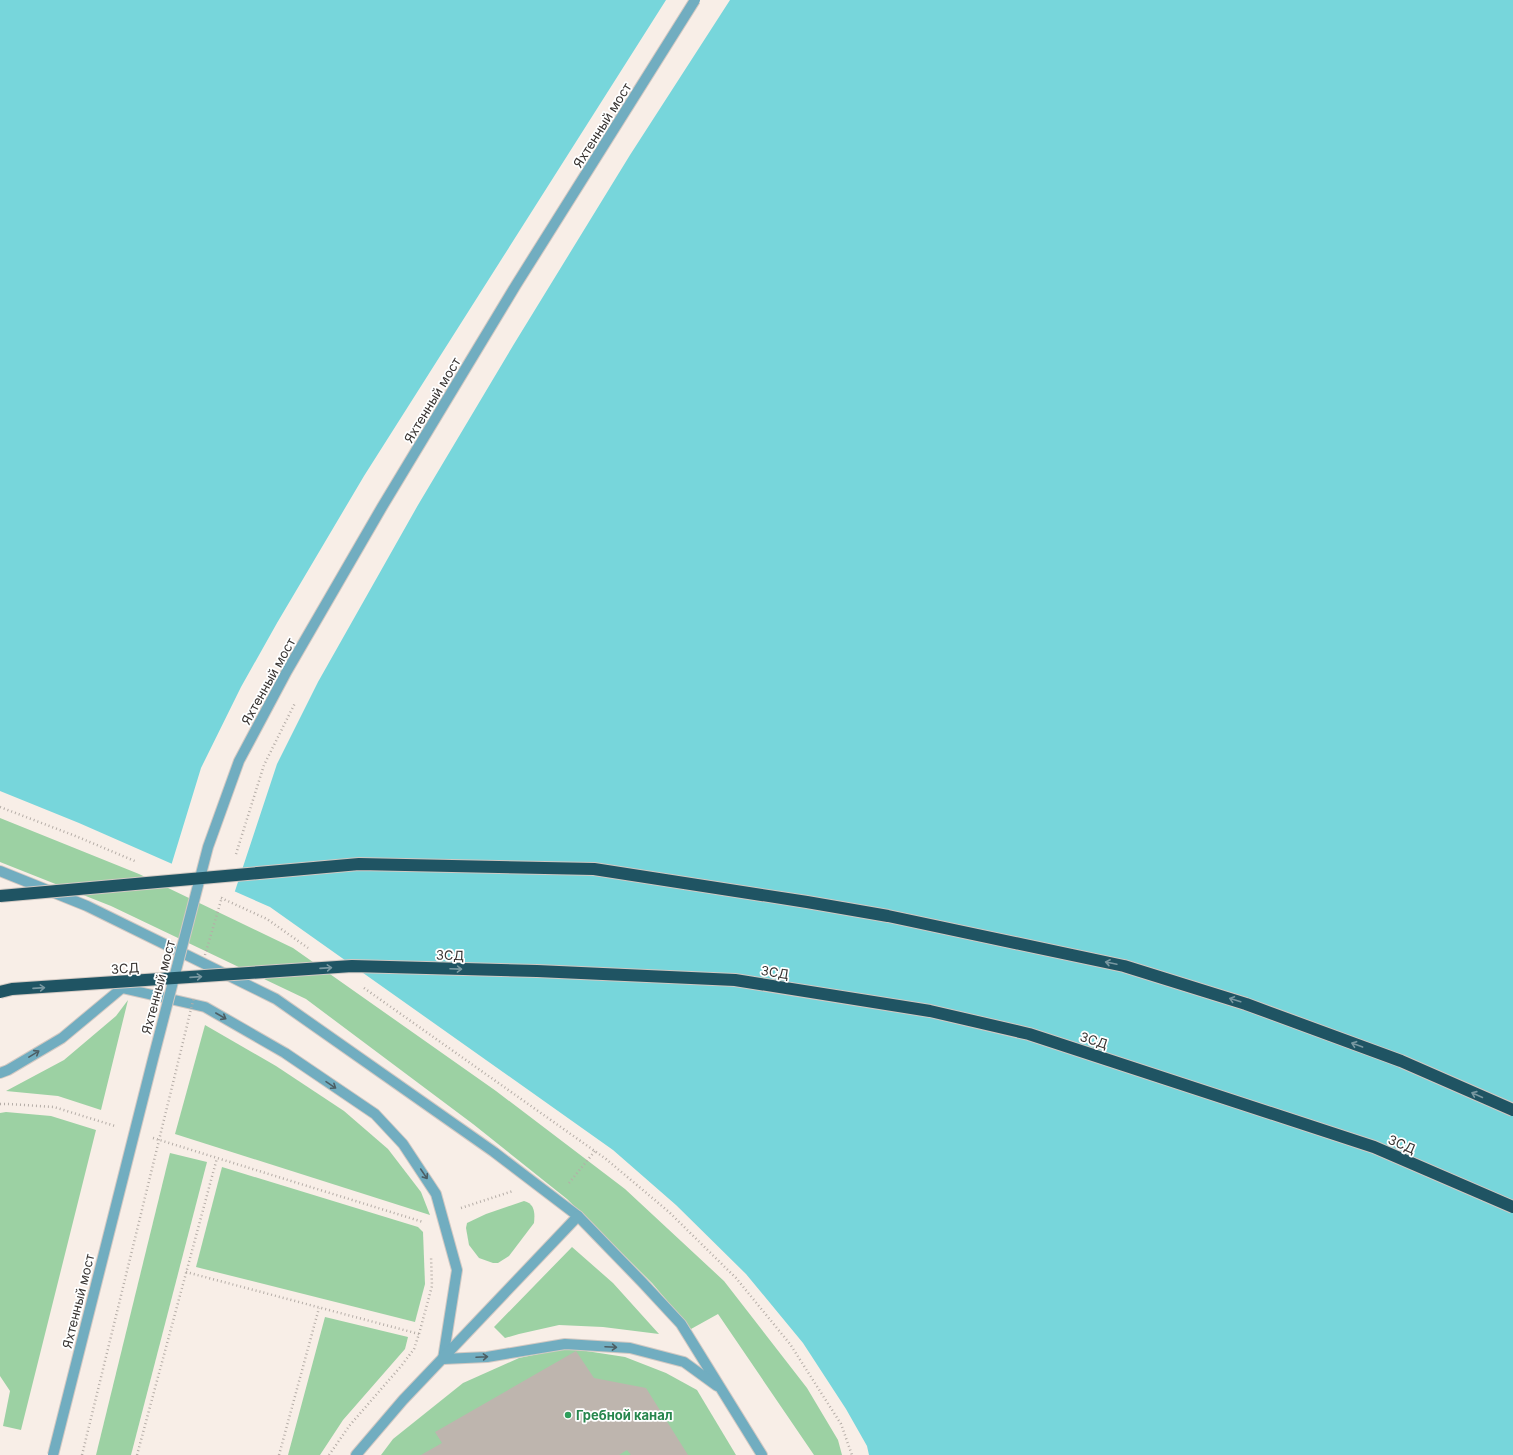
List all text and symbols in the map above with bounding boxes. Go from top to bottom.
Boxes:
street label: Яхтенный мост [570,80,634,170]
street label: Яхтенный мост [400,354,464,446]
street label: Яхтенный мост [238,635,298,727]
street label: Яхтенный мост [138,938,178,1036]
street label: ЗСД [436,947,465,963]
street label: ЗСД [110,959,140,977]
one-way arrow [1105,959,1118,967]
street label: ЗСД [760,962,791,982]
one-way arrow [319,964,332,971]
one-way arrow [449,965,462,973]
one-way arrow [189,973,202,980]
one-way arrow [32,984,45,991]
one-way arrow [1229,996,1241,1004]
one-way arrow [215,1013,227,1021]
street label: ЗСД [1078,1028,1110,1052]
one-way arrow [1352,1040,1364,1048]
one-way arrow [28,1050,40,1058]
one-way arrow [326,1081,337,1089]
one-way arrow [1472,1090,1484,1098]
street label: ЗСД [1386,1131,1418,1157]
one-way arrow [420,1168,428,1180]
street label: Яхтенный мост [59,1252,97,1350]
one-way arrow [604,1343,617,1351]
one-way arrow [475,1354,488,1361]
place label: Гребной канал [576,1407,673,1423]
marker: Гребной канал [563,1410,573,1420]

